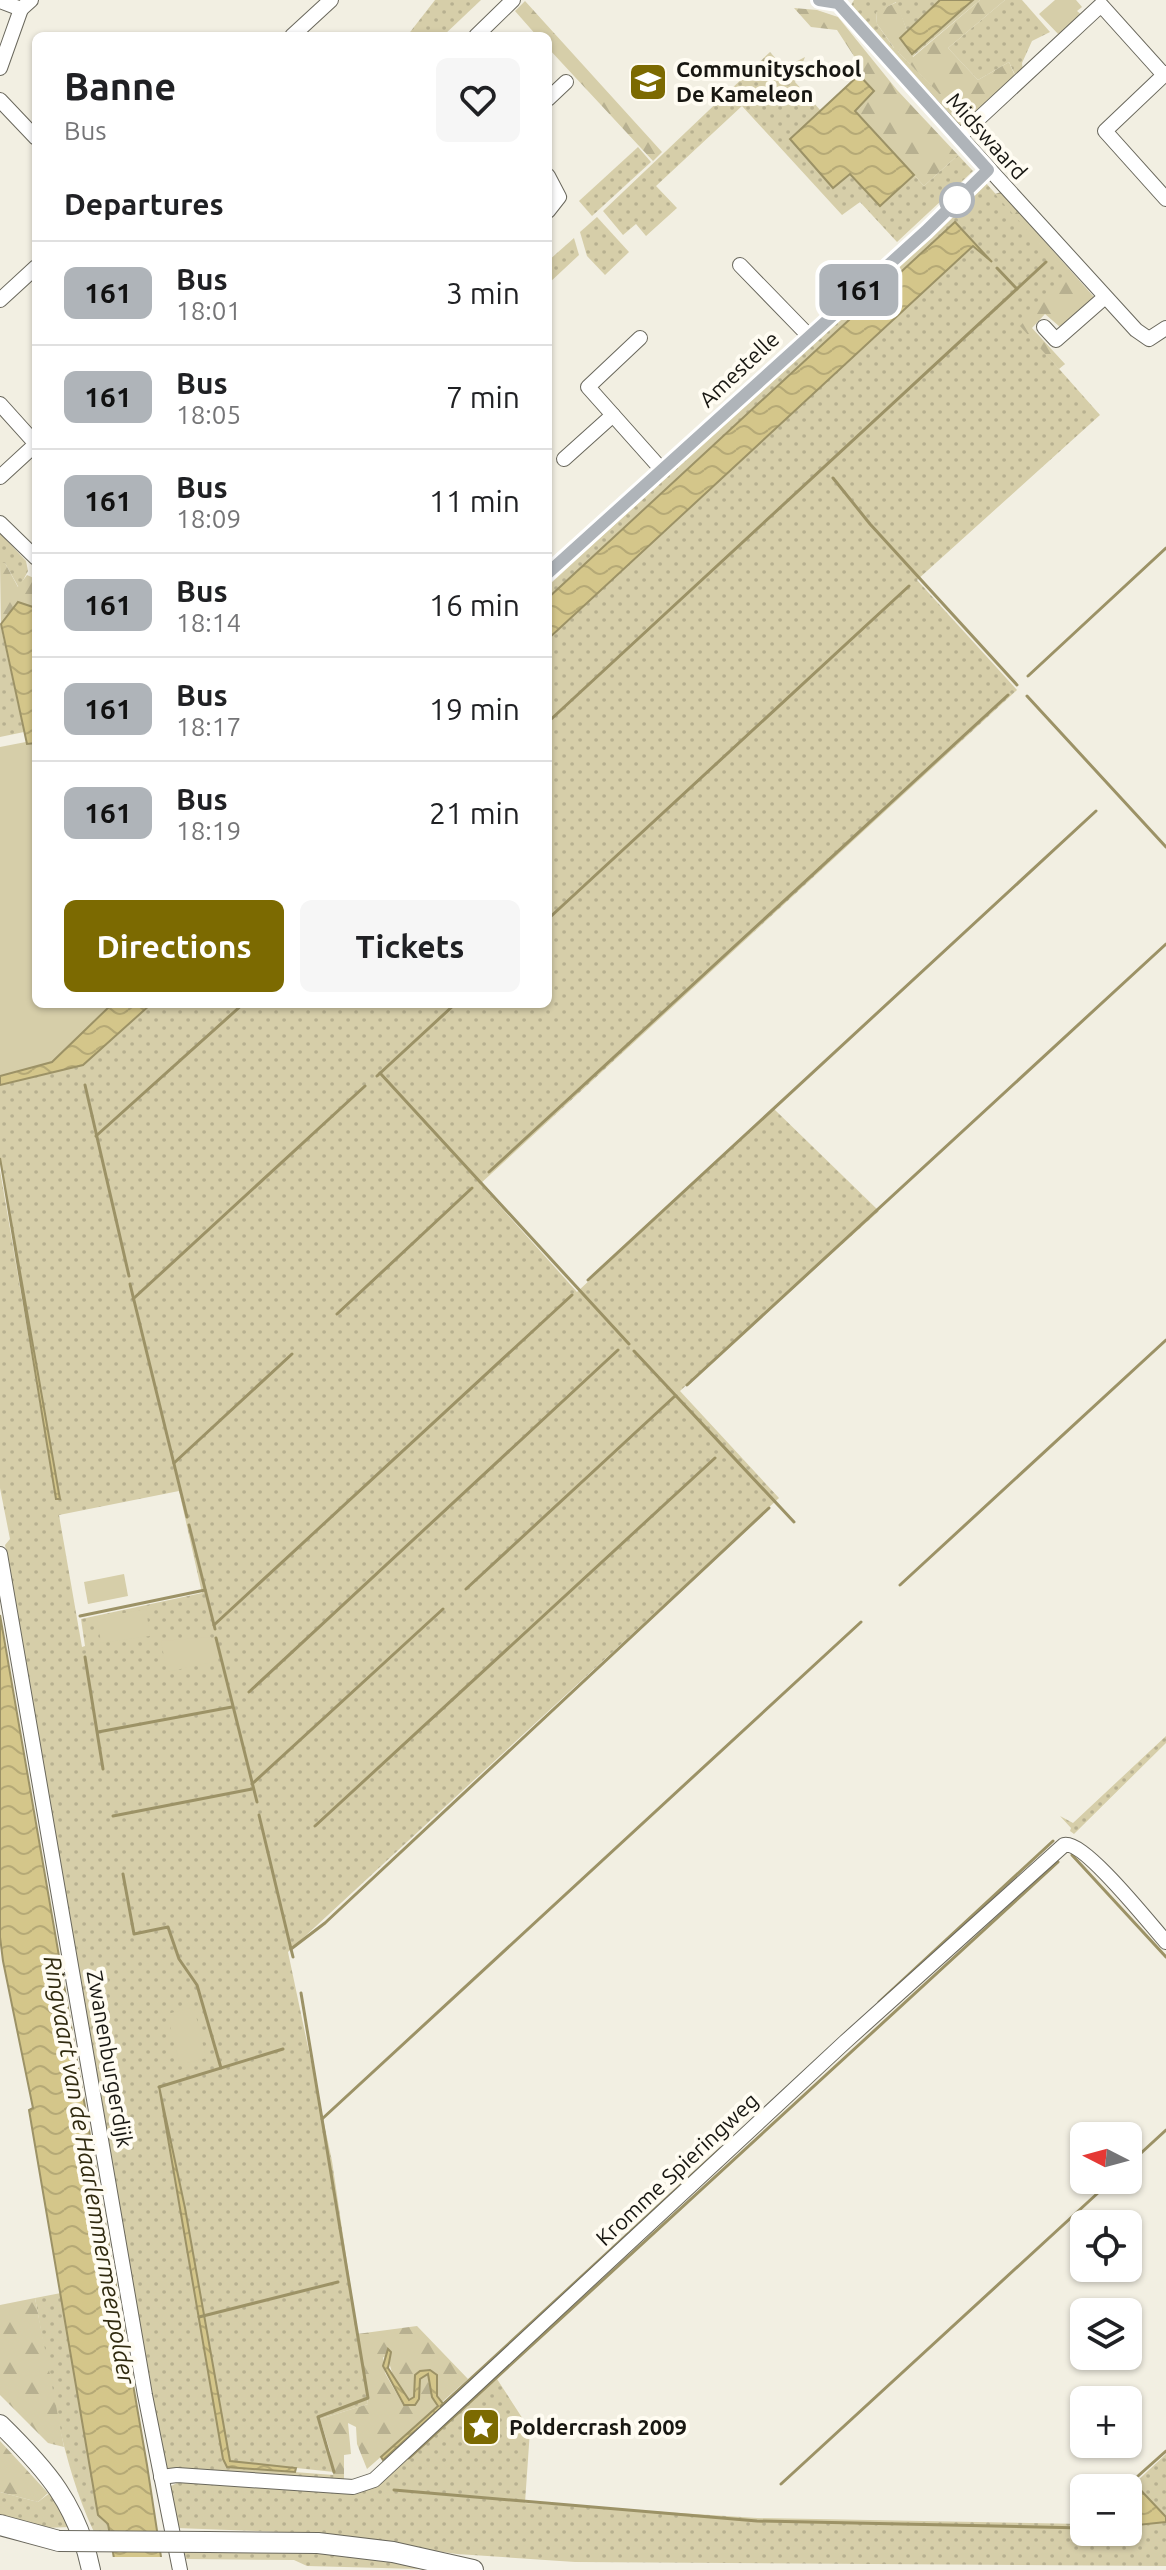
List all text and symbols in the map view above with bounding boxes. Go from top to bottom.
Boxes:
place label: Communityschool De Kameleon [676,56,862,106]
button: heart [436,58,520,142]
school or university icon: Communityschool De Kameleon [627,61,669,103]
text: Banne [64,65,176,107]
street label: Midswaard [942,87,1033,184]
text: Bus [64,116,107,145]
unlabelled marker [940,183,974,217]
text: Departures [64,187,224,221]
text: Bus [176,262,228,296]
line badge: 161 [813,264,905,316]
text: 161 [835,274,883,305]
text: 3 min [446,276,520,310]
text: 161 [84,277,132,308]
text: 18:01 [176,296,241,325]
street label: Amestelle [694,326,784,412]
text: Bus [176,366,228,400]
text: 7 min [446,380,520,414]
text: 161 [84,381,132,412]
text: 18:05 [176,400,241,429]
text: Bus [176,470,228,504]
text: 11 min [429,484,520,518]
text: 161 [84,485,132,516]
text: 18:09 [176,504,241,533]
text: Bus [176,574,228,608]
text: 16 min [429,588,520,622]
text: 161 [84,589,132,620]
text: 18:14 [176,608,241,637]
text: Bus [176,678,228,712]
text: 19 min [429,692,520,726]
text: 161 [84,693,132,724]
text: 18:17 [176,712,241,741]
text: Bus [176,782,228,816]
text: 21 min [429,796,520,830]
text: 161 [84,797,132,828]
text: 18:19 [176,816,241,845]
button: Directions [64,900,284,992]
button: Tickets [300,900,520,992]
water label: Ringvaart van de Haarlemmermeerpolder [38,1954,141,2387]
street label: Zwanenburgerdijk [83,1968,138,2149]
street label: Kromme Spieringweg [590,2087,763,2250]
north arrow [1070,2122,1142,2194]
map controls [1070,2122,1142,2546]
button: locate [1070,2210,1142,2282]
button: layers [1070,2298,1142,2370]
button: + [1070,2386,1142,2458]
place icon: Poldercrash 2009 [460,2406,502,2448]
place label: Poldercrash 2009 [509,2414,687,2439]
button: − [1070,2474,1142,2546]

